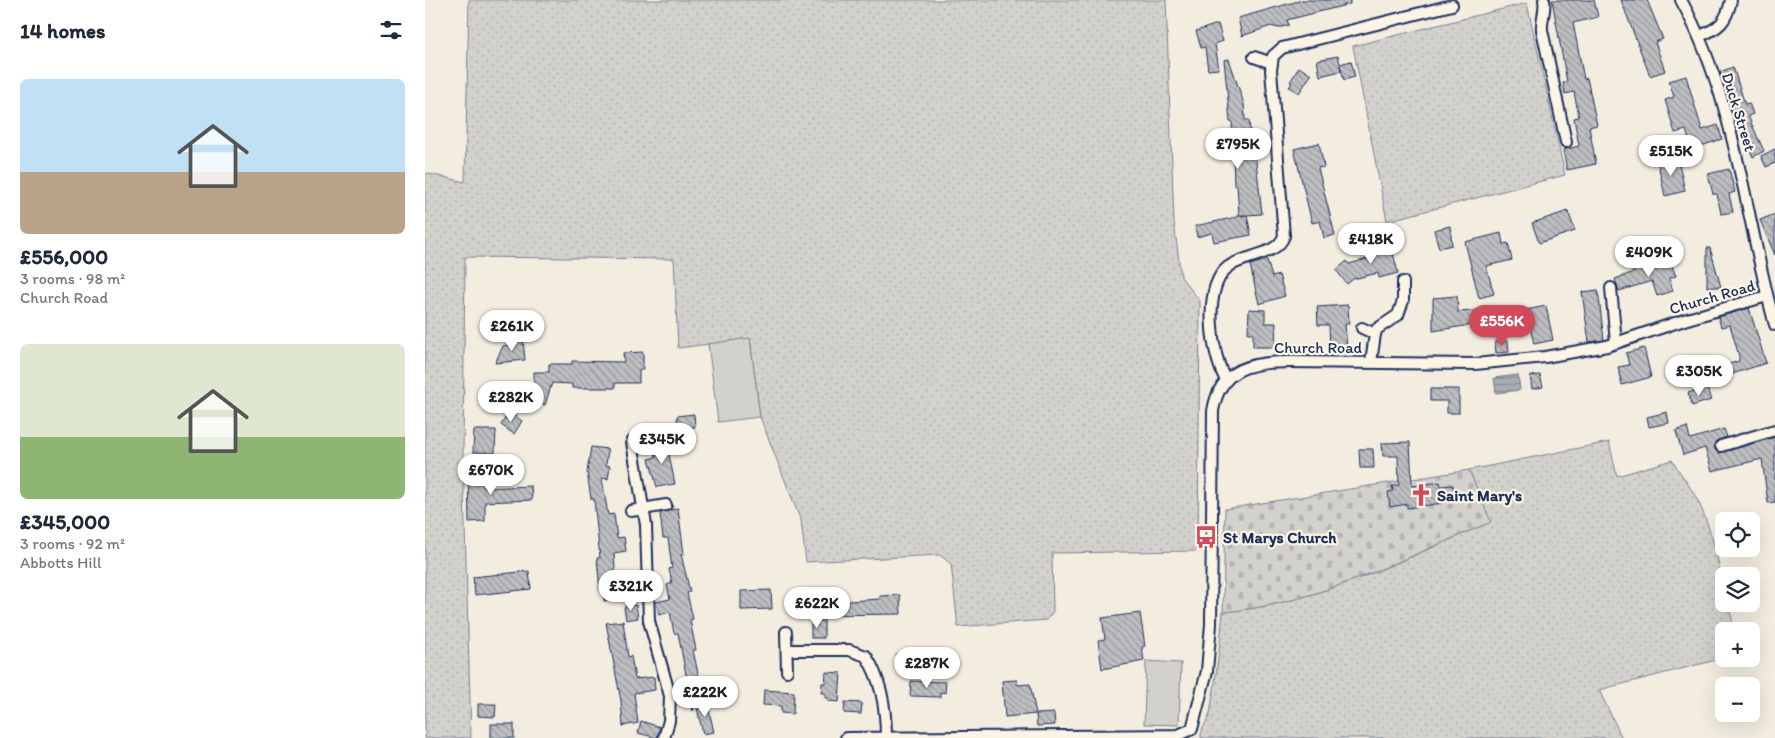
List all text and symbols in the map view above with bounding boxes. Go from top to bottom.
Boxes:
icon: filters [377,16,405,44]
text: 14 homes [20,18,105,43]
street label: Duck Street [1718,70,1760,154]
icon: home [168,111,258,201]
pin: £795K [1203,128,1273,170]
text: £795K [1216,134,1260,153]
pin: £515K [1636,134,1706,177]
text: £515K [1649,141,1693,160]
pin: £418K [1336,222,1406,265]
text: £418K [1349,229,1393,248]
pin: £409K [1614,236,1684,278]
text: £409K [1626,242,1672,261]
text: £556,000 [20,244,108,269]
text: 3 rooms · 98 m² [20,269,125,288]
street label: Church Road [1667,276,1757,318]
text: Church Road [20,288,108,307]
pin: £556K [1467,304,1537,347]
pin: £261K [477,310,547,352]
text: £556K [1480,311,1524,330]
text: £261K [490,316,534,335]
street label: Church Road [1274,338,1363,357]
pin: £305K [1664,354,1734,397]
text: £305K [1676,361,1722,380]
icon: home [168,376,258,466]
pin: £282K [476,380,546,423]
text: £282K [489,387,533,406]
pin: £345K [627,422,697,465]
text: £345K [639,429,685,448]
pin: £670K [456,454,526,496]
text: £670K [468,460,514,479]
church icon: Saint Mary's [1408,482,1434,508]
place label: Saint Mary's [1437,486,1522,506]
text: £345,000 [20,509,110,534]
map controls [1715,512,1760,722]
button: locate [1715,512,1760,557]
bus stop icon: St Marys Church [1193,524,1219,550]
place label: St Marys Church [1223,528,1337,548]
text: 3 rooms · 92 m² [20,534,125,553]
text: Abbotts Hill [20,553,102,572]
button: layers [1715,567,1760,612]
pin: £321K [596,570,666,612]
text: £321K [609,576,653,595]
pin: £622K [782,586,852,629]
text: £622K [795,593,839,612]
button: + [1715,622,1760,667]
pin: £287K [892,646,962,689]
text: £287K [905,653,949,672]
pin: £222K [670,676,740,718]
button: − [1715,677,1760,722]
text: £222K [683,682,727,701]

